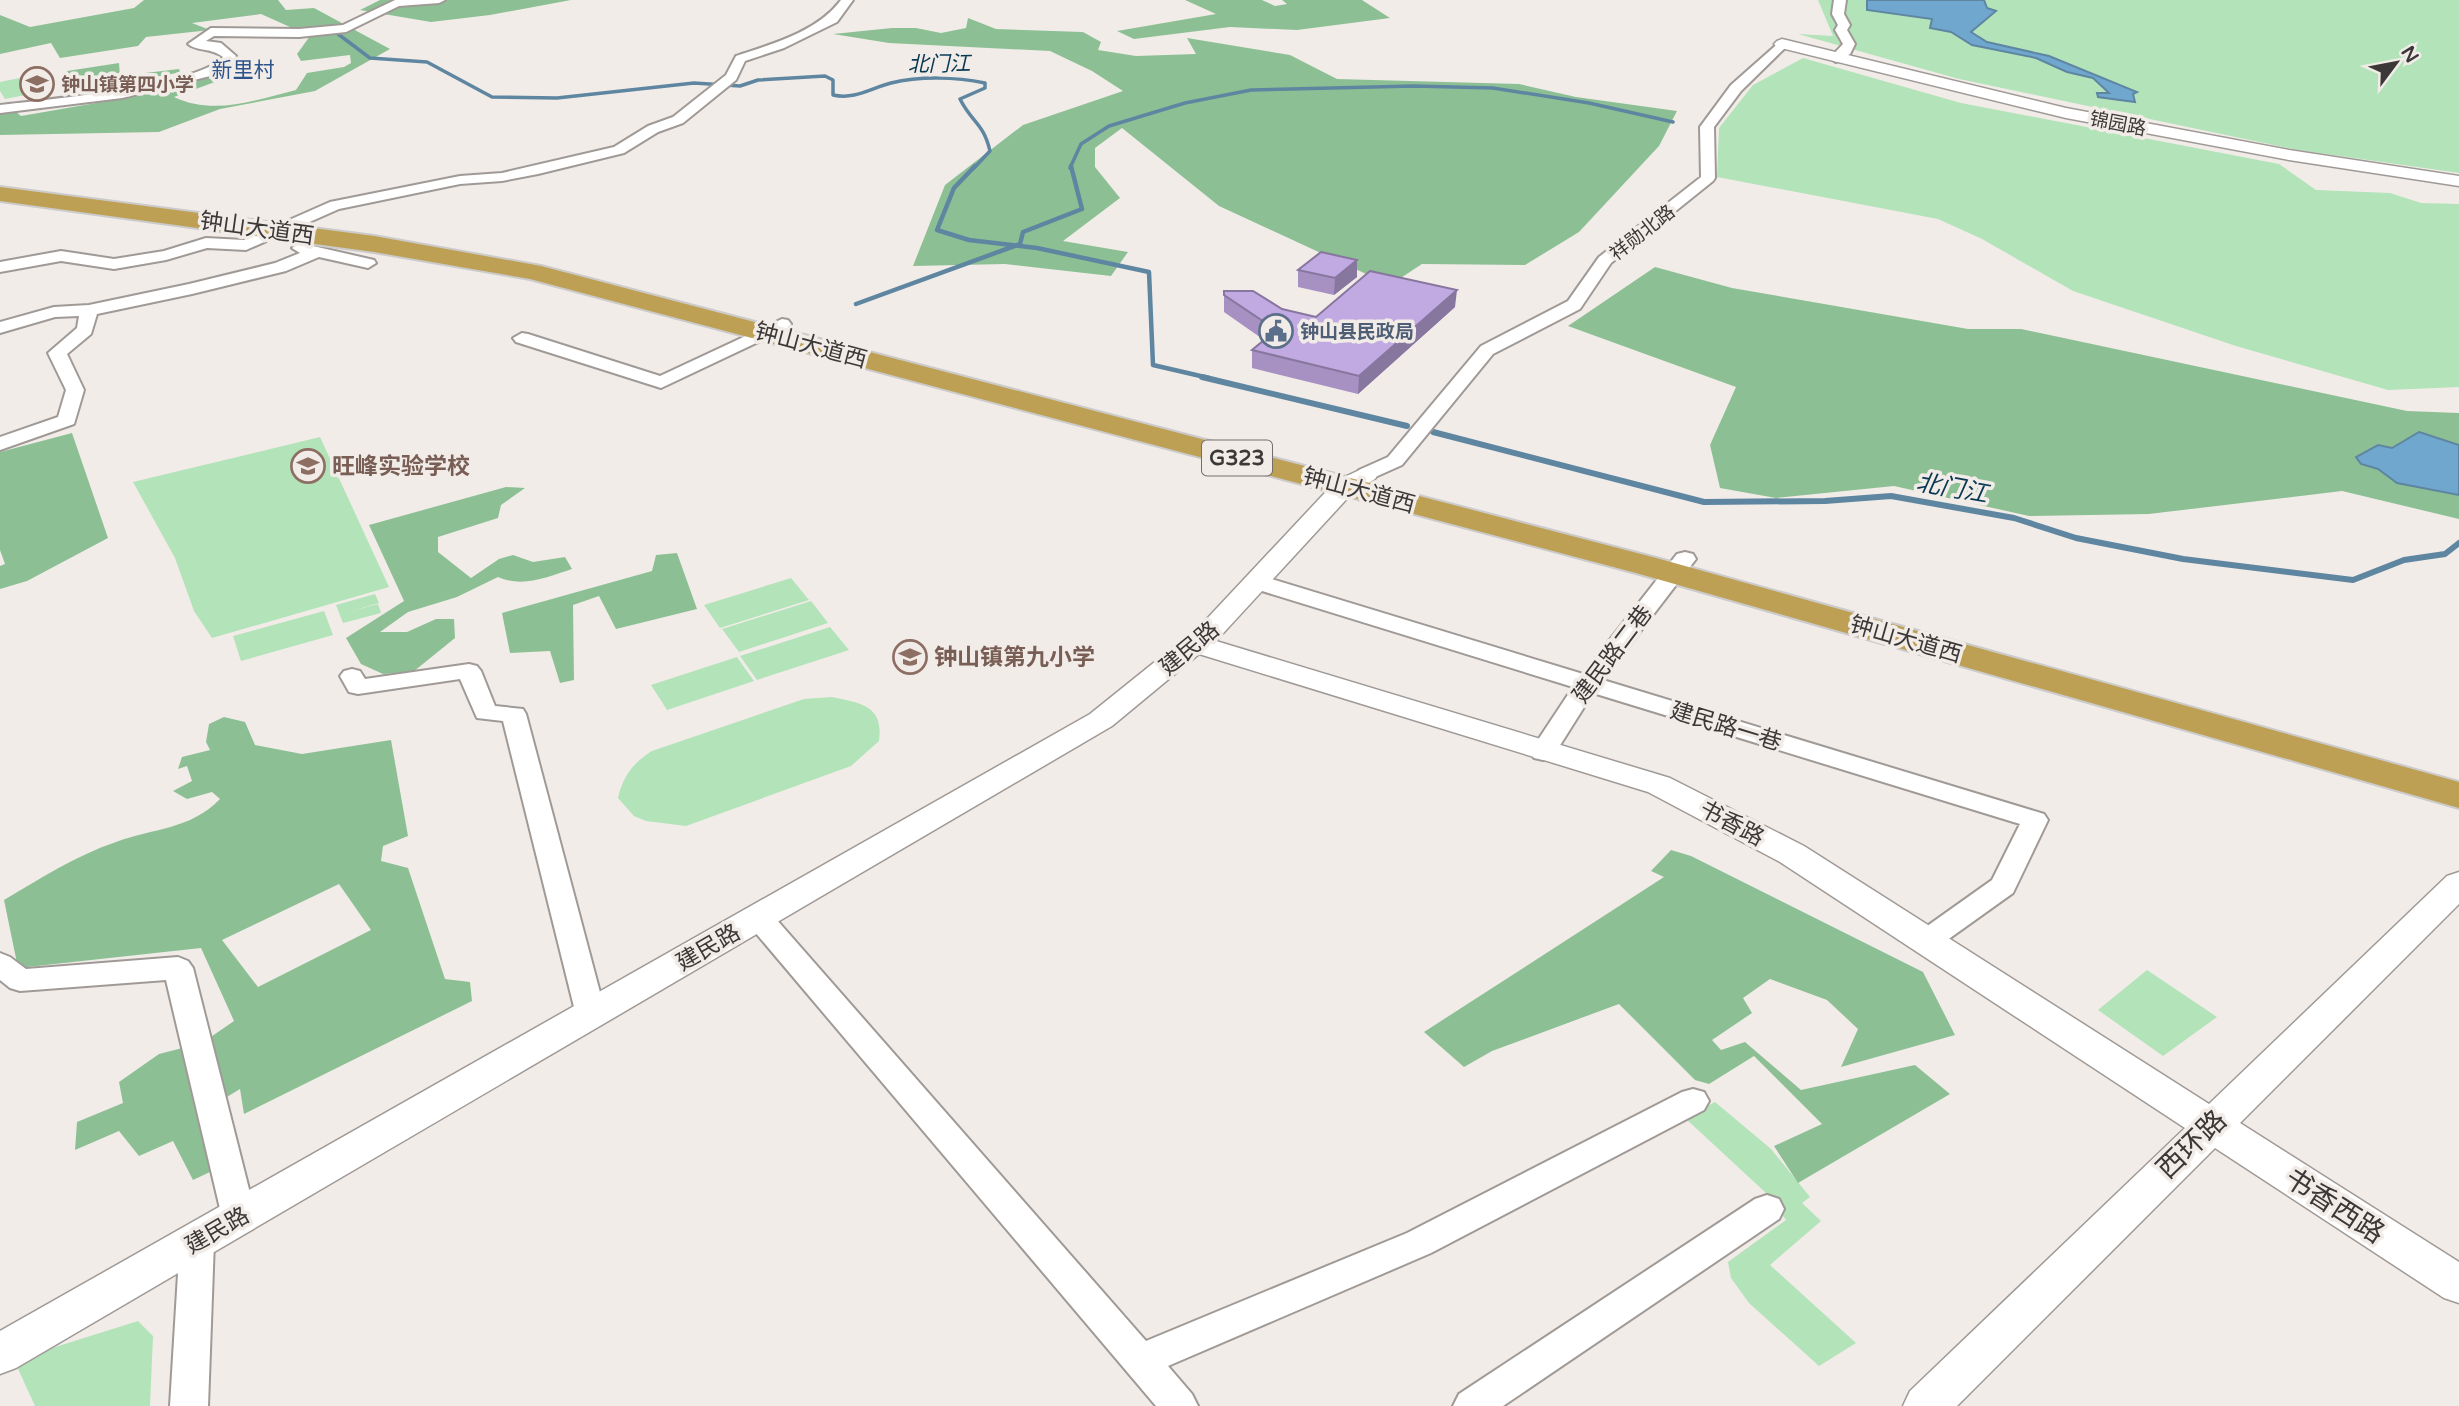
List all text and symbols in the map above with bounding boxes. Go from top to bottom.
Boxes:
north arrow [2361,28,2431,98]
text: N [2396,42,2423,67]
water label: 北门江 [907,51,973,78]
district label: 新里村 [212,58,275,83]
school or university icon: 钟山镇第四小学 [18,65,56,103]
place label: 钟山镇第四小学 [61,74,194,96]
street label: 锦园路 [2088,108,2148,140]
street label: 祥勋北路 [1606,201,1679,265]
street label: 钟山大道西 [198,207,316,251]
public building icon: 钟山县民政局 [1257,312,1295,350]
street label: 钟山大道西 [752,318,870,374]
place label: 钟山县民政局 [1300,321,1414,343]
road number: G323 [1202,440,1272,476]
school or university icon: 旺峰实验学校 [289,447,327,485]
place label: 旺峰实验学校 [332,453,470,481]
street label: 钟山大道西 [1300,463,1418,519]
water label: 北门江 [1914,468,1993,510]
street label: 建民路二巷 [1567,600,1659,709]
street label: 钟山大道西 [1847,611,1965,669]
street label: 建民路 [1154,616,1225,682]
school or university icon: 钟山镇第九小学 [891,638,929,676]
place label: 钟山镇第九小学 [934,644,1095,672]
street label: 建民路一巷 [1667,697,1785,757]
street label: 书香路 [1694,795,1769,852]
street label: 建民路 [672,918,745,977]
street label: 西环路 [2150,1103,2234,1186]
street label: 书香西路 [2278,1161,2391,1251]
street label: 建民路 [181,1201,254,1260]

